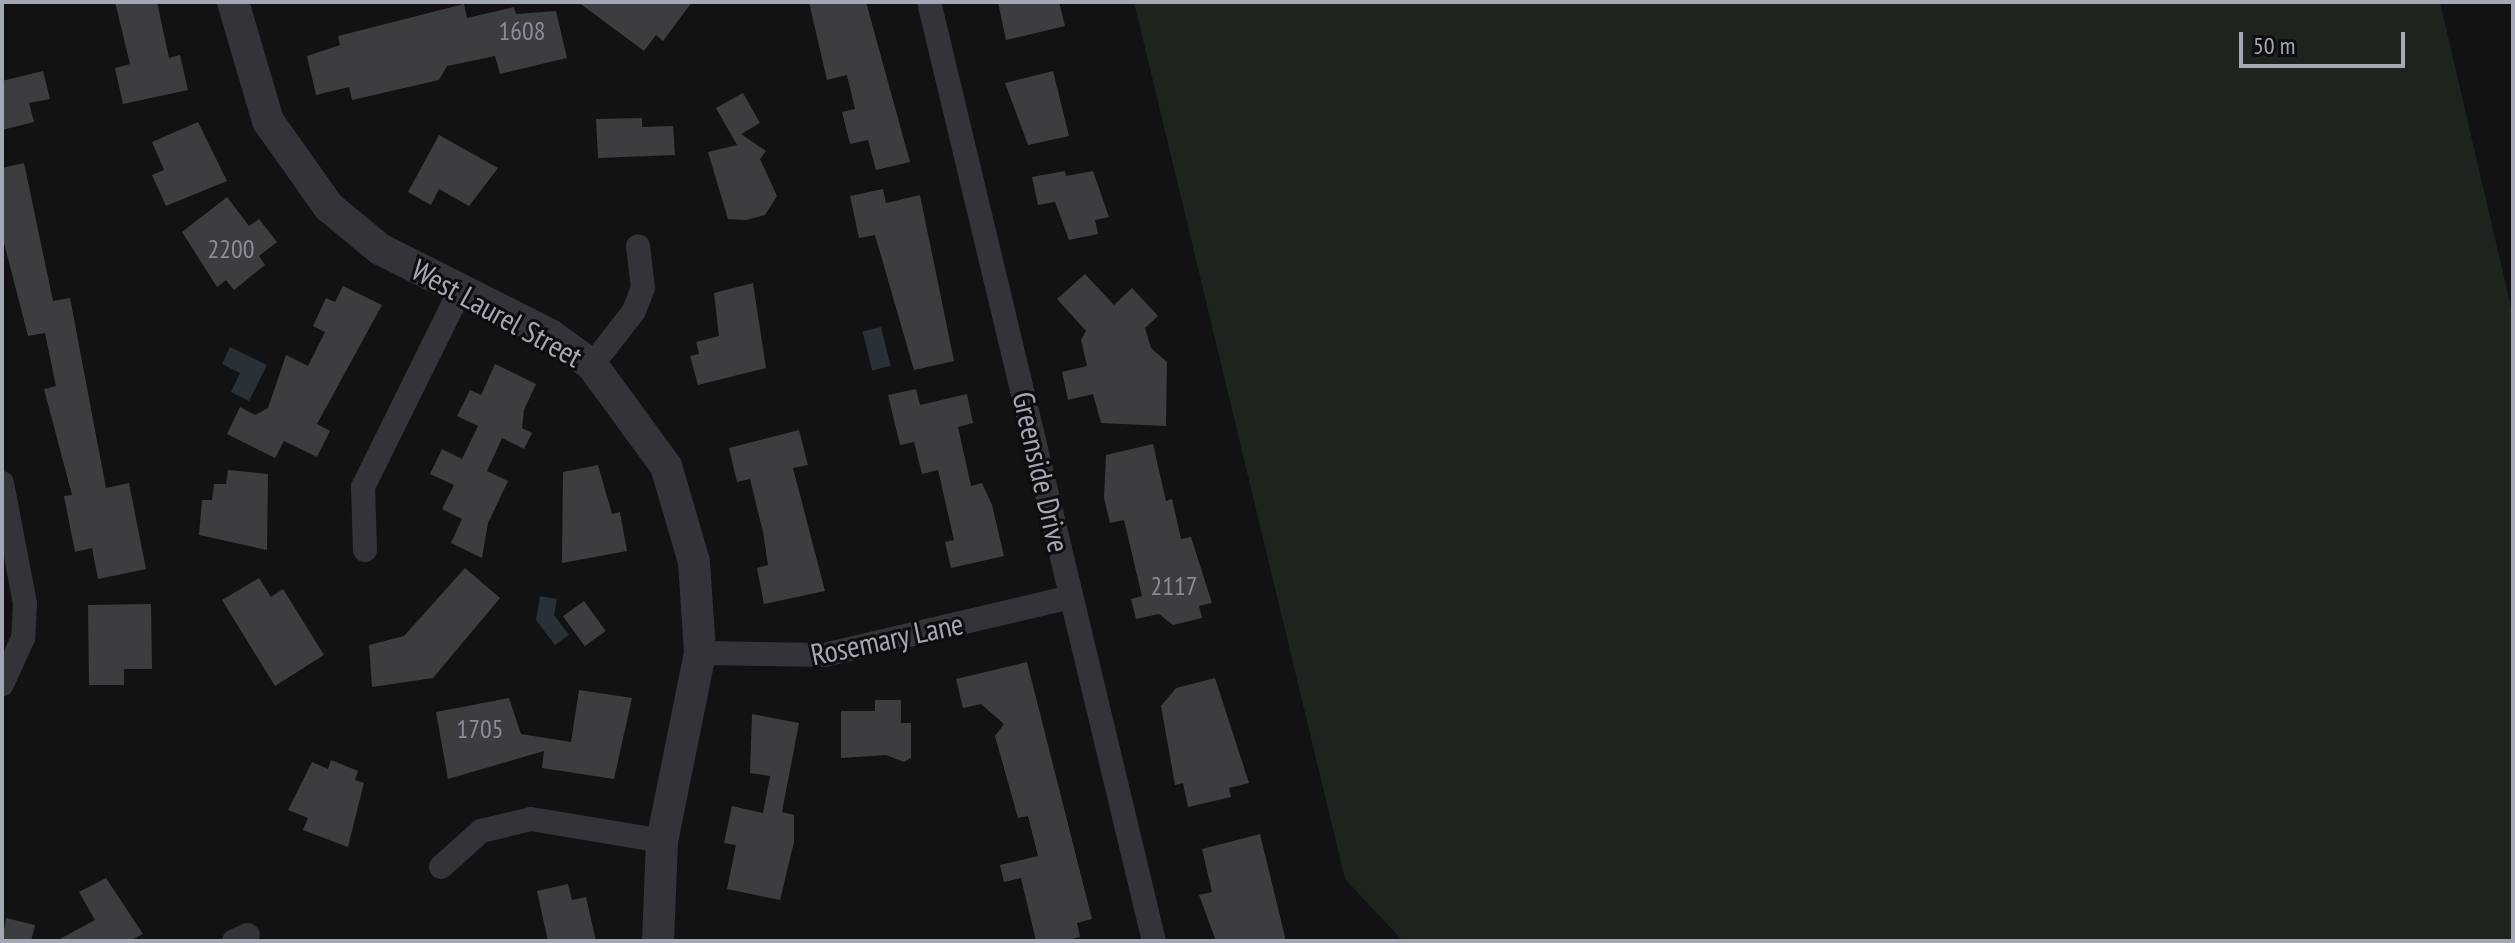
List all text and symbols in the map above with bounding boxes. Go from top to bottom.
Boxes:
house number: 1608 [499,15,545,47]
scale bar [2243,16,2409,66]
text: 50 m [2253,30,2295,61]
house number: 2200 [208,233,254,265]
street label: West Laurel Street [405,251,589,375]
street label: Greenside Drive [1005,388,1077,556]
house number: 2117 [1151,570,1197,602]
street label: Rosemary Lane [807,605,967,673]
house number: 1705 [457,713,503,745]

